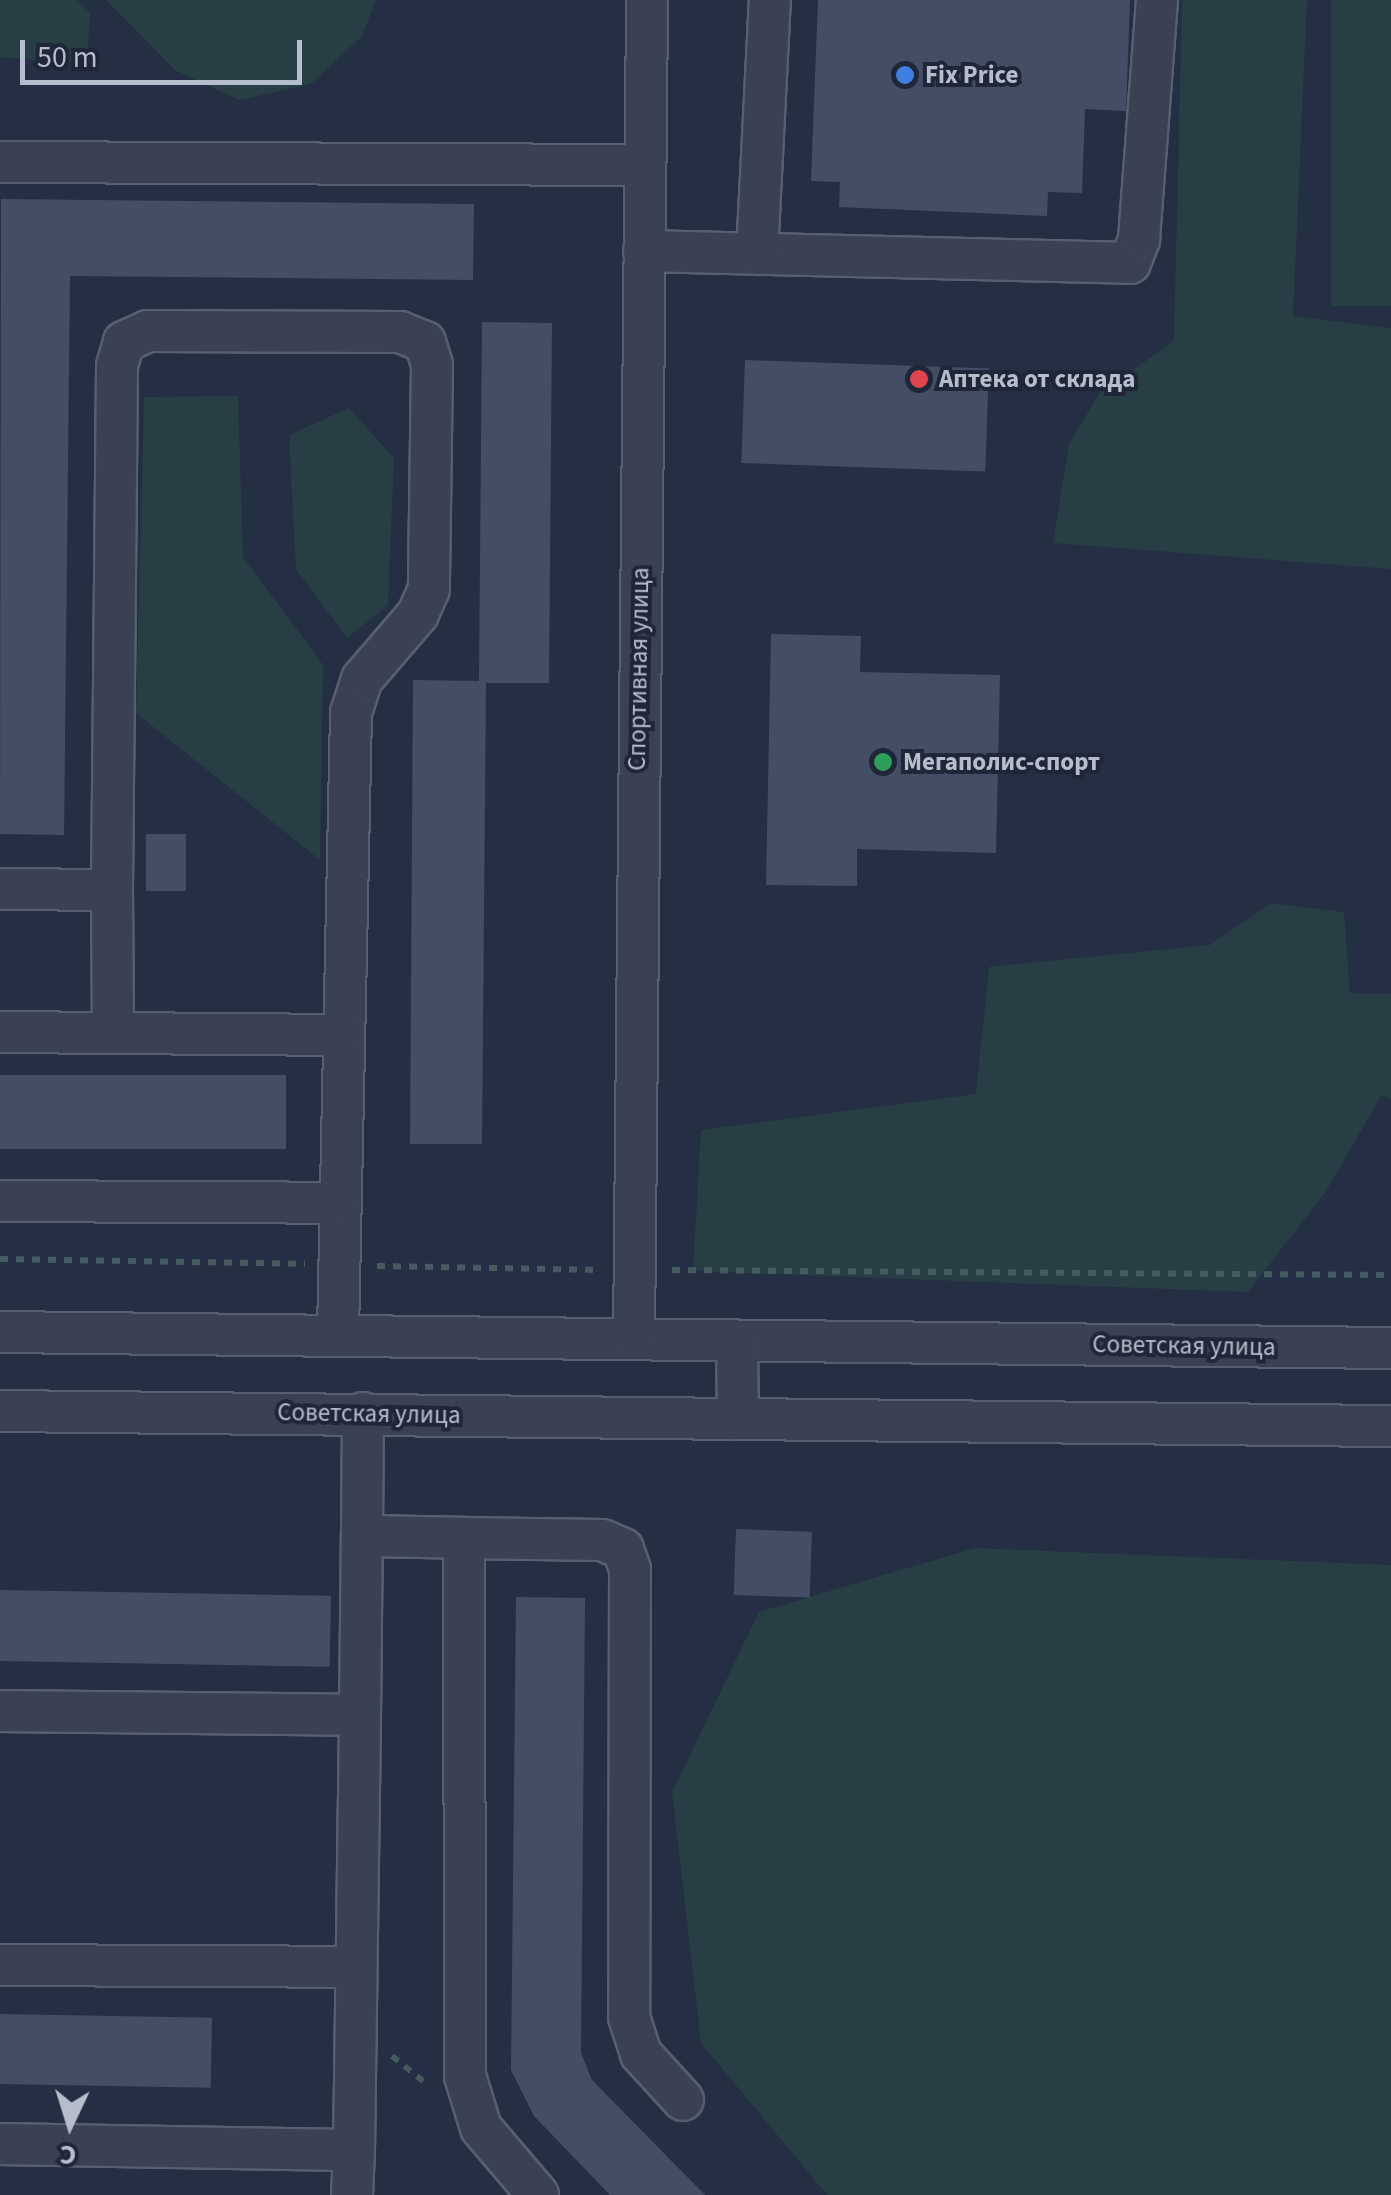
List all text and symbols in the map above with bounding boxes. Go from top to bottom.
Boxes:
scale bar [25,20,308,82]
text: 50 m [37,36,98,79]
place label: Fix Price [925,60,1019,90]
marker: Fix Price [894,64,916,86]
place label: Аптека от склада [939,364,1135,394]
marker: Аптека от склада [908,368,930,390]
street label: Спортивная улица [622,567,656,771]
place label: Мегаполис-спорт [903,747,1100,777]
marker: Мегаполис-спорт [872,751,894,773]
street label: Советская улица [1092,1329,1276,1363]
street label: Советская улица [277,1397,461,1431]
north arrow [20,2075,120,2175]
text: С [58,2134,77,2175]

